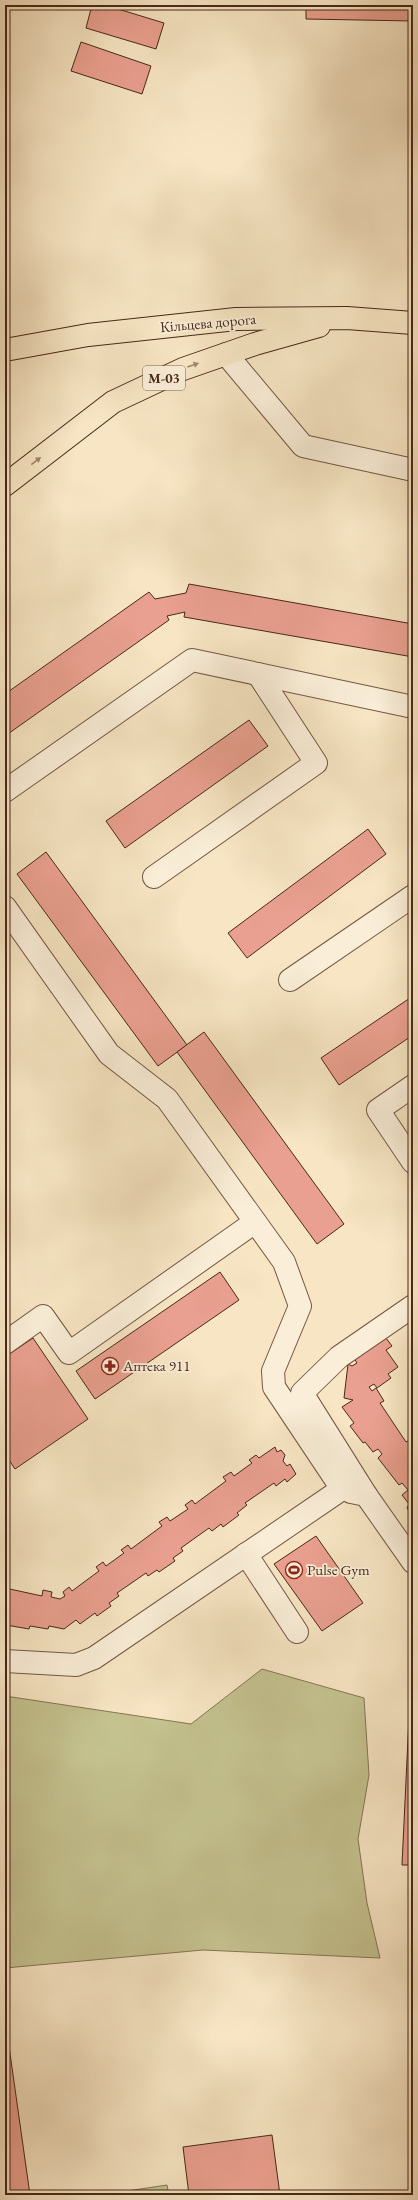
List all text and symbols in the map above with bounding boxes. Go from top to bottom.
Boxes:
street label: Кільцева дорога [159,309,257,336]
one-way arrow [188,362,200,368]
road number: М-03 [143,366,185,390]
one-way arrow [30,457,41,466]
pharmacy icon: Аптека 911 [100,1356,120,1376]
place label: Аптека 911 [122,1356,190,1375]
sports icon: Pulse Gym [284,1560,304,1580]
place label: Pulse Gym [307,1560,370,1579]

